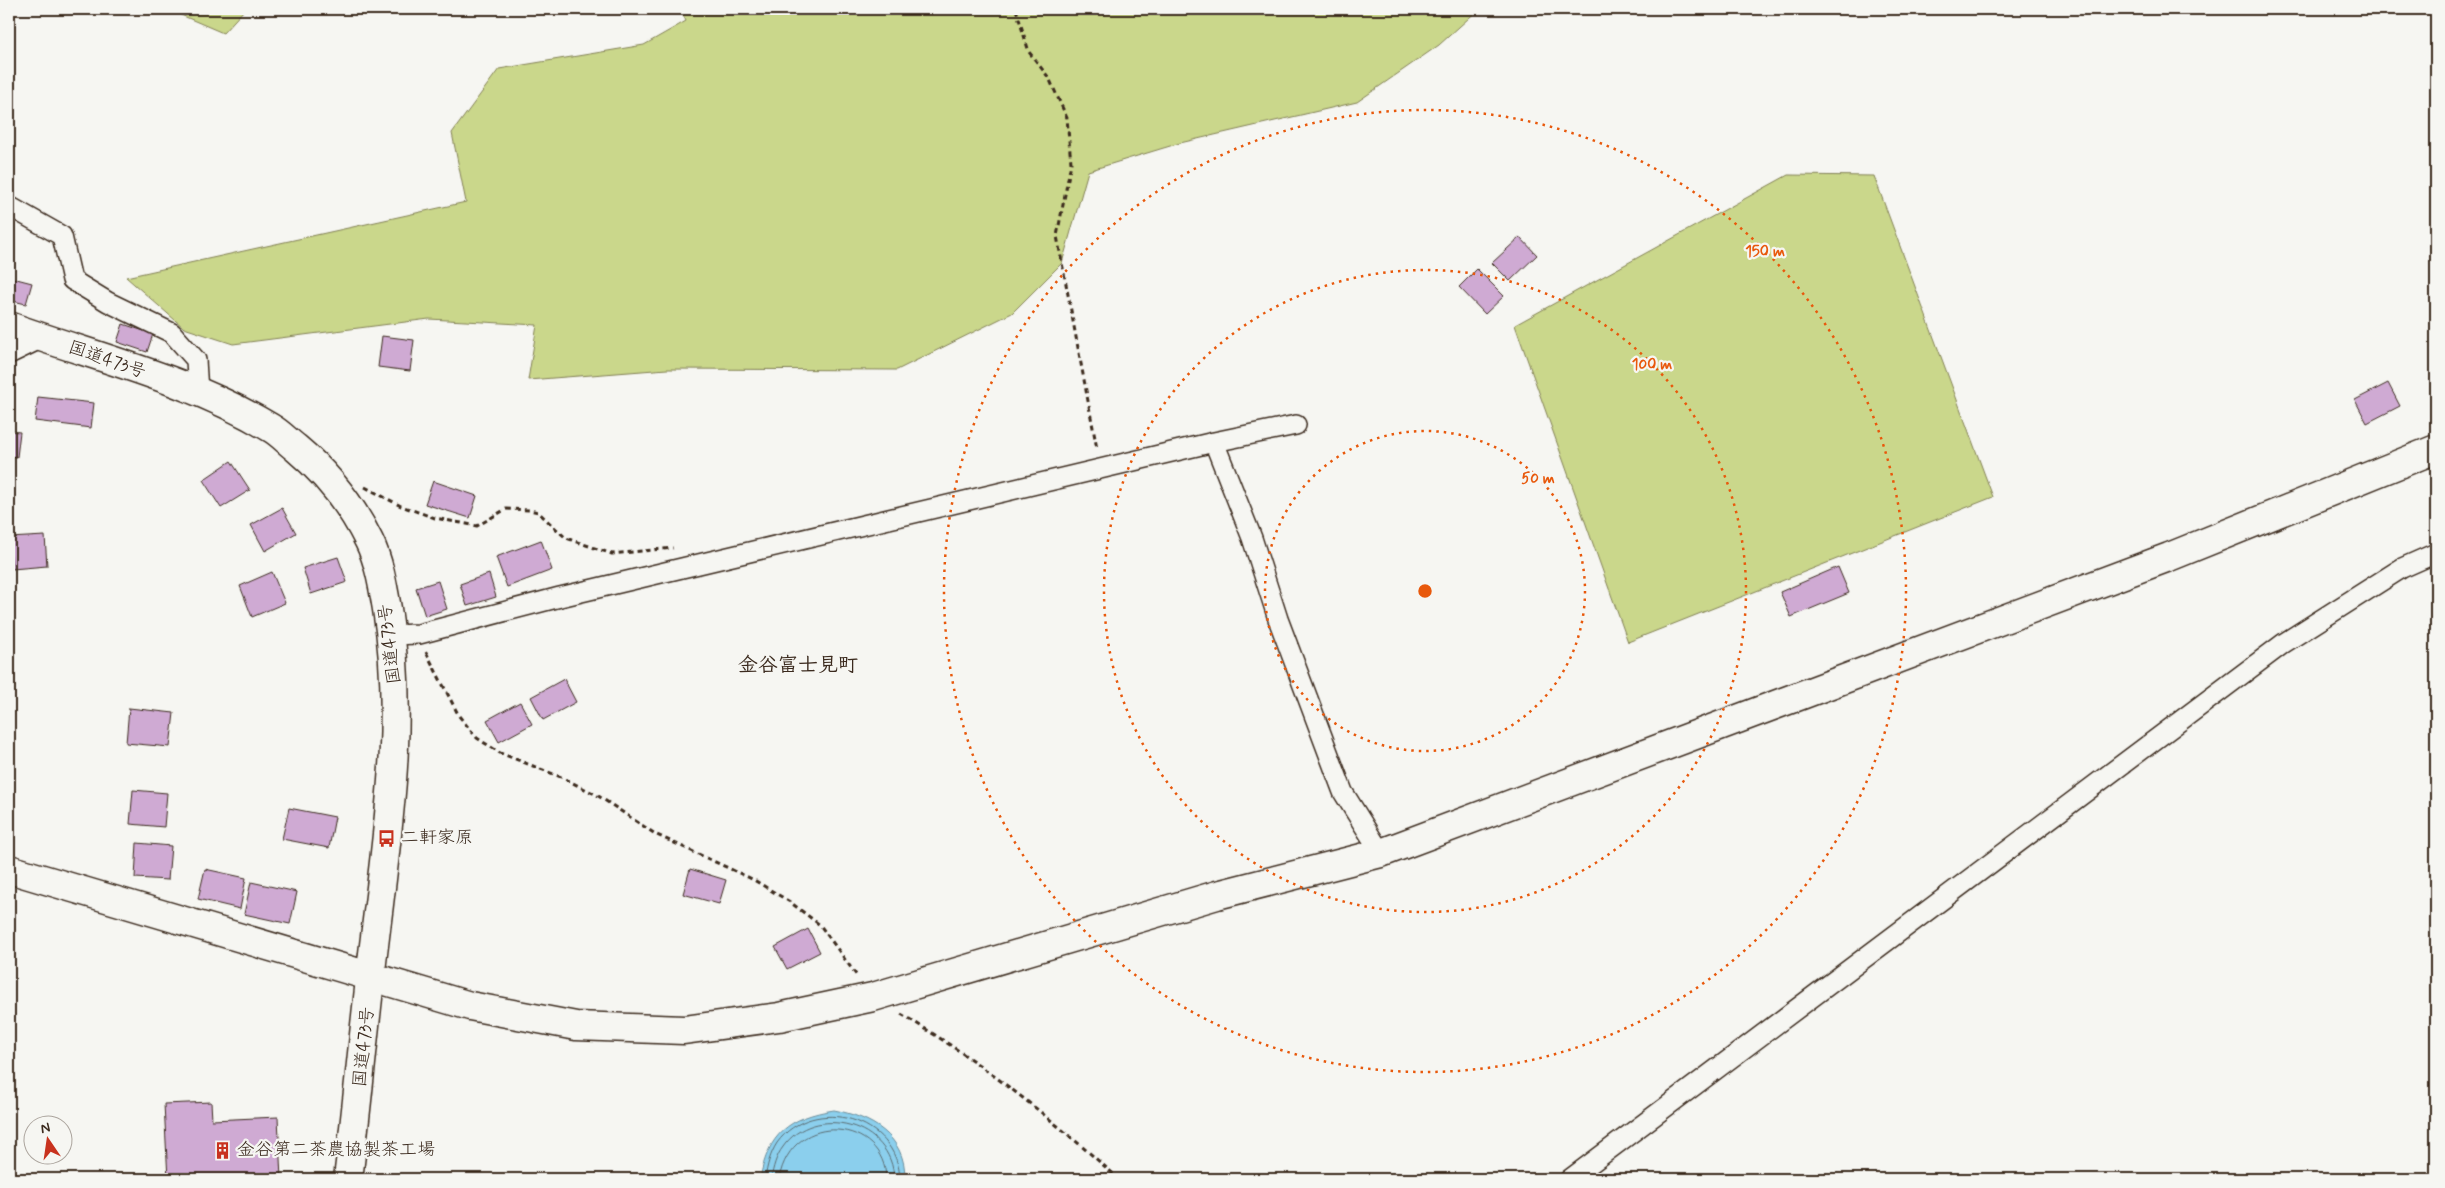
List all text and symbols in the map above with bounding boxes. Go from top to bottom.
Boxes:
text: 150 m [1745,242,1785,262]
street label: 国道473号 [65,335,149,385]
text: 100 m [1632,355,1672,375]
text: 50 m [1521,469,1555,489]
centre of rings [1416,582,1434,600]
street label: 国道473号 [373,602,407,686]
district label: 金谷富士見町 [738,652,858,679]
place label: 二軒家原 [401,826,473,850]
bus stop icon: 二軒家原 [377,828,397,848]
street label: 国道473号 [348,1006,380,1088]
north arrow [22,1116,72,1166]
text: N [39,1118,52,1138]
place label: 金谷第二茶農協製茶工場 [237,1138,435,1162]
building icon: 金谷第二茶農協製茶工場 [213,1140,233,1160]

